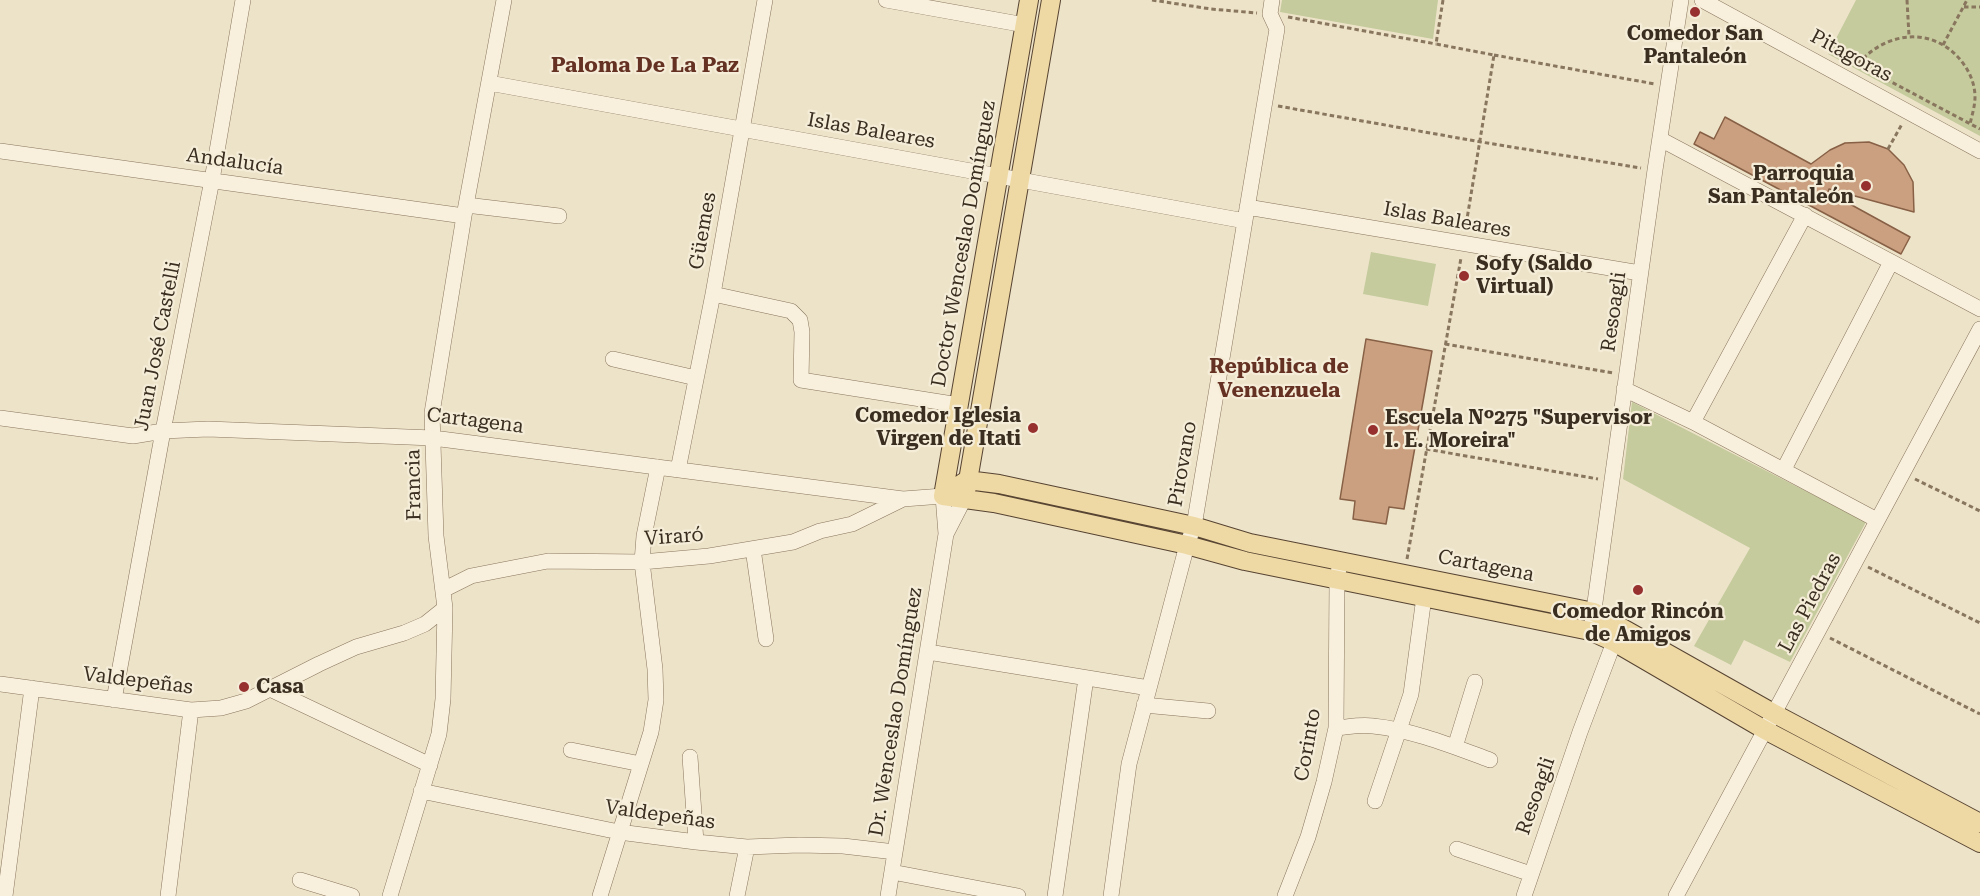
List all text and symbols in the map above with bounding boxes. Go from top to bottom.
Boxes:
marker: Comedor San Pantaleón [1688,5,1702,19]
place label: Comedor San Pantaleón [1627,22,1763,69]
street label: Pitagoras [1806,25,1896,87]
district label: Paloma De La Paz [551,53,739,79]
street label: Doctor Wenceslao Domínguez [927,99,1001,389]
street label: Islas Baleares [805,108,937,154]
street label: Andalucía [185,143,285,181]
place label: Parroquia San Pantaleón [1708,162,1854,209]
marker: Parroquia San Pantaleón [1859,179,1873,193]
street label: Güemes [684,190,722,272]
street label: Islas Baleares [1381,197,1513,243]
place label: Sofy (Saldo Virtual) [1476,252,1592,299]
street label: Juan José Castelli [130,259,186,433]
marker: Sofy (Saldo Virtual) [1457,269,1471,283]
street label: Resoagli [1596,270,1632,354]
district label: República de Venenzuela [1209,354,1349,404]
street label: Cartagena [425,403,525,439]
place label: Comedor Iglesia Virgen de Itati [855,404,1021,451]
place label: Escuela Nº275 "Supervisor I. E. Moreira" [1385,406,1652,453]
street label: Pirovano [1164,419,1202,509]
marker: Comedor Iglesia Virgen de Itati [1026,421,1040,435]
marker: Escuela Nº275 "Supervisor I. E. Moreira" [1366,423,1380,437]
street label: Francia [401,449,427,521]
street label: Viraró [643,523,705,551]
street label: Cartagena [1436,545,1536,587]
street label: Las Piedras [1774,549,1846,657]
marker: Comedor Rincón de Amigos [1631,583,1645,597]
street label: Dr. Wenceslao Domínguez [864,586,928,838]
place label: Comedor Rincón de Amigos [1552,600,1724,647]
street label: Valdepeñas [82,662,194,700]
place label: Casa [256,675,304,699]
marker: Casa [237,680,251,694]
street label: Corinto [1290,707,1326,783]
street label: Resoagli [1511,754,1561,838]
street label: Valdepeñas [603,795,717,835]

